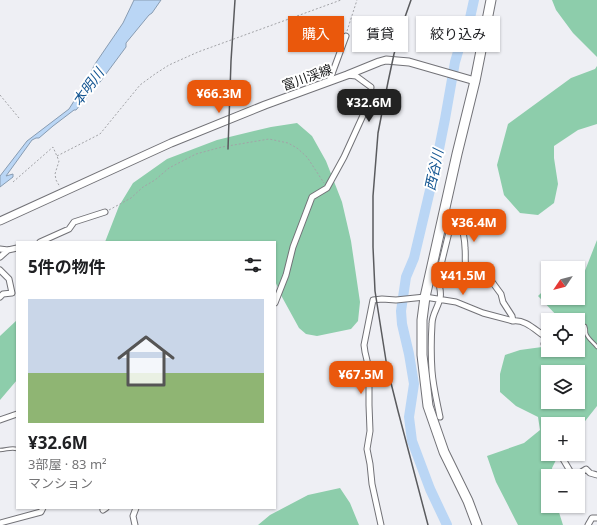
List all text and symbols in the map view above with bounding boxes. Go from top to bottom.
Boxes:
chip: 購入 [288,16,344,52]
chip: 賃貸 [352,16,408,52]
chip: 絞り込み [416,16,500,52]
street label: 富川渓線 [279,60,335,94]
water label: 本明川 [68,63,109,109]
pin: ¥66.3M [186,80,252,114]
text: ¥66.3M [196,84,242,102]
pin: ¥32.6M [336,89,402,123]
text: ¥32.6M [346,93,392,111]
water label: 西谷川 [420,145,448,192]
pin: ¥36.4M [441,209,507,243]
text: ¥36.4M [451,213,497,231]
icon: filters [242,254,264,276]
text: 5件の物件 [28,255,106,278]
north arrow [541,261,585,305]
map controls [541,261,585,513]
pin: ¥41.5M [430,262,496,296]
text: ¥41.5M [440,266,486,284]
button: locate [541,313,585,357]
icon: home [110,325,182,397]
pin: ¥67.5M [328,361,394,395]
text: ¥67.5M [338,365,384,383]
button: layers [541,365,585,409]
button: + [541,417,585,461]
text: ¥32.6M [28,431,88,454]
text: 3部屋 · 83 m² [28,455,107,473]
button: − [541,469,585,513]
text: マンション [28,474,93,492]

